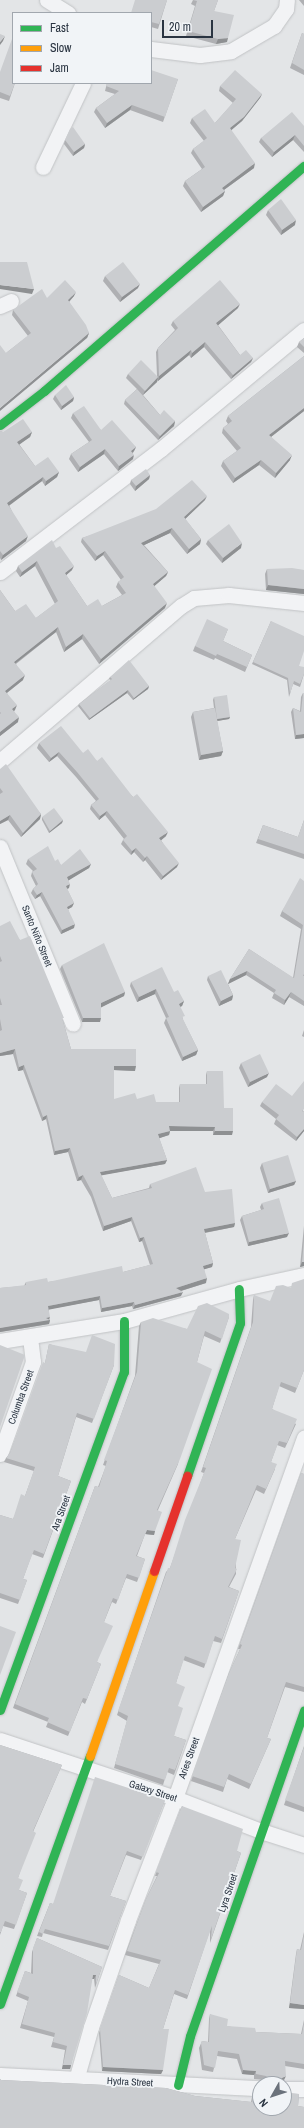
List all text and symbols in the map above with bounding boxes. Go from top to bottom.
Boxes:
legend [12,12,152,84]
scale bar [164,12,215,38]
text: 20 m [169,19,191,35]
text: Fast [50,20,69,36]
text: Slow [50,40,71,56]
text: Jam [50,60,69,76]
street label: Santo Niño Street [19,904,55,968]
street label: Columba Street [6,1368,36,1426]
street label: Ara Street [49,1494,73,1532]
street label: Aries Street [176,1736,202,1780]
street label: Galaxy Street [128,1778,178,1804]
street label: Lyra Street [216,1872,240,1914]
street label: Hydra Street [107,2075,153,2089]
north arrow [252,2076,292,2116]
text: N [256,2096,271,2110]

